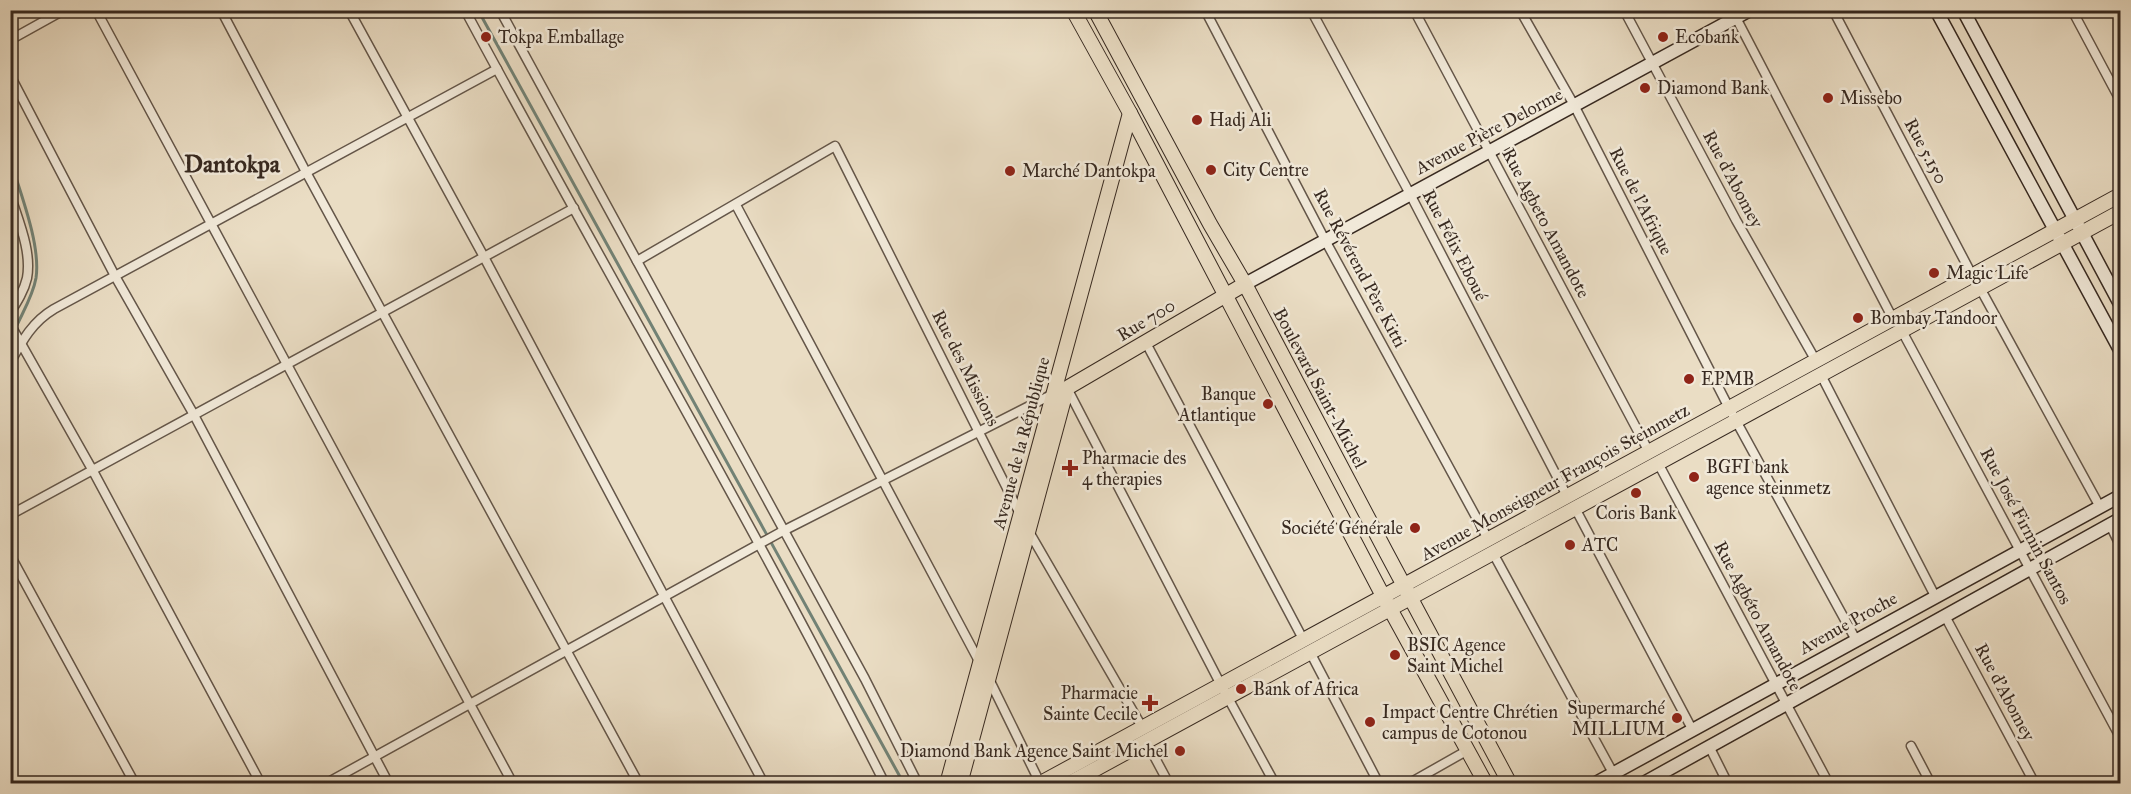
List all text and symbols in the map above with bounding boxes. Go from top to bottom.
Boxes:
place label: Tokpa Emballage [498,26,624,49]
place label: Ecobank [1675,26,1740,48]
marker: Tokpa Emballage [479,30,493,44]
marker: Ecobank [1656,30,1670,44]
place label: Diamond Bank [1657,77,1769,99]
marker: Diamond Bank [1638,81,1652,95]
street label: Avenue Pière Delorme [1411,83,1566,180]
place label: Missebo [1840,87,1902,109]
marker: Missebo [1821,91,1835,105]
place label: Hadj Ali [1209,109,1271,131]
marker: Hadj Ali [1190,113,1204,127]
street label: Rue 5.150 [1900,115,1952,187]
street label: Rue d'Abomey [1698,127,1768,232]
street label: Rue de l'Afrique [1604,143,1678,259]
street label: Rue Agbeto Amandote [1496,144,1595,302]
district label: Dantokpa [184,149,281,179]
place label: City Centre [1223,159,1309,181]
place label: Marché Dantokpa [1022,160,1156,182]
marker: City Centre [1204,163,1218,177]
marker: Marché Dantokpa [1003,164,1017,178]
street label: Rue Révérend Père Kitti [1309,185,1411,351]
street label: Rue Félix Eboué [1418,186,1493,305]
place label: Magic Life [1946,262,2029,285]
marker: Magic Life [1927,266,1941,280]
street label: Rue 700 [1113,294,1179,346]
street label: Boulevard Saint-Michel [1268,304,1372,472]
street label: Rue des Missions [927,306,1005,430]
place label: Bombay Tandoor [1870,307,1997,329]
marker: Bombay Tandoor [1851,311,1865,325]
street label: Avenue de la République [987,354,1056,533]
place label: EPMB [1701,368,1755,390]
marker: EPMB [1682,372,1696,386]
place label: Banque Atlantique [1178,383,1256,427]
marker: Banque Atlantique [1261,397,1275,411]
street label: Avenue Monseigneur François Steinmetz [1416,399,1694,567]
street label: Rue José Firmin Santos [1974,444,2077,609]
place label: Pharmacie des 4 therapies [1082,447,1186,490]
place label: BGFI bank agence steinmetz [1706,456,1831,500]
marker: Pharmacie des 4 therapies [1063,461,1077,475]
marker: BGFI bank agence steinmetz [1687,470,1701,484]
marker: Coris Bank [1629,486,1643,500]
place label: Coris Bank [1595,502,1677,524]
place label: Société Générale [1281,517,1403,539]
marker: Société Générale [1408,521,1422,535]
place label: ATC [1581,534,1618,556]
street label: Rue Agbéto Amandote [1708,537,1807,695]
marker: ATC [1563,538,1577,552]
street label: Avenue Proche [1794,587,1901,660]
place label: BSIC Agence Saint Michel [1407,634,1506,677]
street label: Rue d'Abomey [1970,640,2040,745]
marker: BSIC Agence Saint Michel [1388,648,1402,662]
place label: Bank of Africa [1253,678,1359,700]
place label: Pharmacie Sainte Cecile [1043,682,1138,725]
marker: Bank of Africa [1234,682,1248,696]
marker: Pharmacie Sainte Cecile [1143,696,1157,710]
place label: Supermarché MILLIUM [1567,697,1666,740]
place label: Impact Centre Chrétien campus de Cotonou [1382,701,1558,744]
marker: Supermarché MILLIUM [1670,711,1684,725]
marker: Impact Centre Chrétien campus de Cotonou [1363,715,1377,729]
place label: Diamond Bank Agence Saint Michel [900,740,1168,763]
marker: Diamond Bank Agence Saint Michel [1173,744,1187,758]

